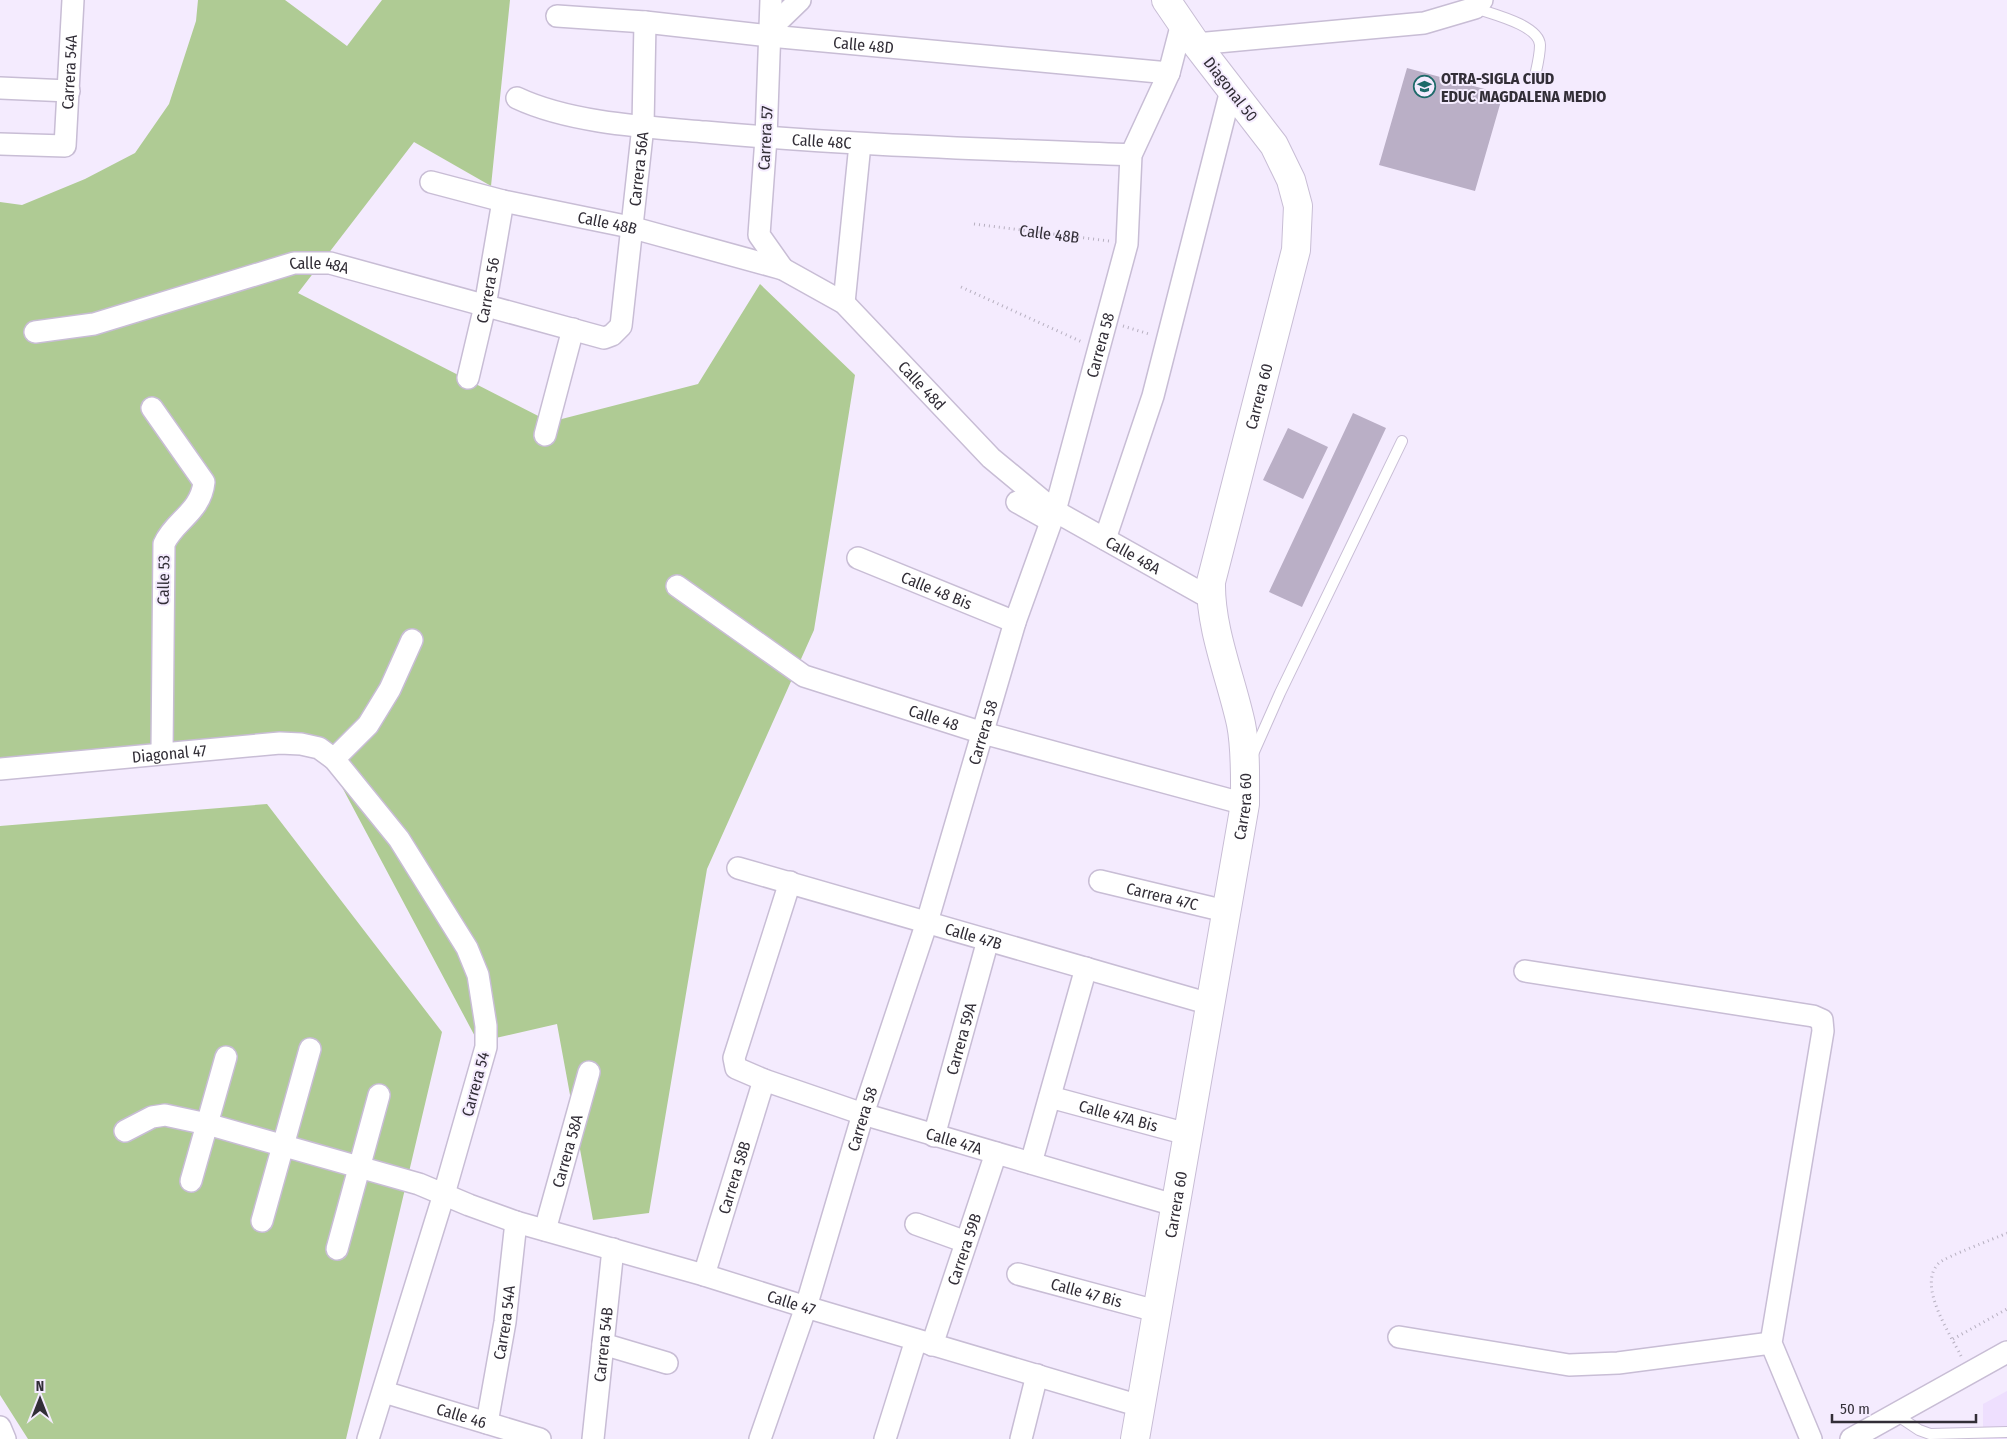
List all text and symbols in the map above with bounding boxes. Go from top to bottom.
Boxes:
street label: Calle 48D [832,33,895,57]
street label: Carrera 54A [58,34,81,110]
street label: Diagonal 50 [1200,53,1262,125]
place label: OTRA-SIGLA CIUD EDUC MAGDALENA MEDIO [1441,69,1606,106]
school or university icon: OTRA-SIGLA CIUD EDUC MAGDALENA MEDIO [1413,75,1437,99]
street label: Carrera 57 [754,105,777,171]
street label: Carrera 56A [625,130,652,207]
street label: Calle 48C [791,130,852,153]
street label: Calle 48B [576,208,639,239]
street label: Calle 48B [1018,221,1081,247]
street label: Calle 48A [287,253,352,278]
street label: Carrera 56 [472,256,503,325]
street label: Carrera 58 [1082,311,1118,380]
street label: Calle 48d [894,357,949,414]
street label: Carrera 60 [1241,361,1277,431]
street label: Calle 48A [1102,532,1164,579]
street label: Calle 53 [154,555,173,605]
street label: Calle 48 Bis [898,568,975,614]
street label: Carrera 58 [965,698,1002,767]
street label: Calle 48 [906,701,961,735]
street label: Diagonal 47 [131,741,208,767]
street label: Carrera 60 [1230,773,1255,841]
street label: Carrera 47C [1124,879,1200,914]
street label: Calle 47B [943,919,1004,954]
street label: Carrera 59A [942,1000,980,1077]
street label: Carrera 54 [458,1049,493,1119]
street label: Carrera 58 [844,1084,881,1154]
street label: Calle 47A Bis [1077,1096,1160,1136]
street label: Carrera 58A [548,1112,587,1190]
street label: Calle 47A [924,1124,985,1159]
street label: Carrera 58B [714,1139,755,1216]
street label: Carrera 60 [1161,1170,1191,1239]
street label: Carrera 59B [944,1211,985,1288]
street label: Calle 47 Bis [1049,1274,1124,1312]
street label: Carrera 54A [489,1284,519,1361]
street label: Calle 47 [765,1286,818,1319]
street label: Carrera 54B [590,1306,617,1383]
north arrow [15,1374,65,1424]
text: N [36,1378,44,1395]
scale bar [1832,1392,1976,1424]
street label: Calle 46 [434,1399,489,1432]
text: 50 m [1840,1400,1870,1418]

